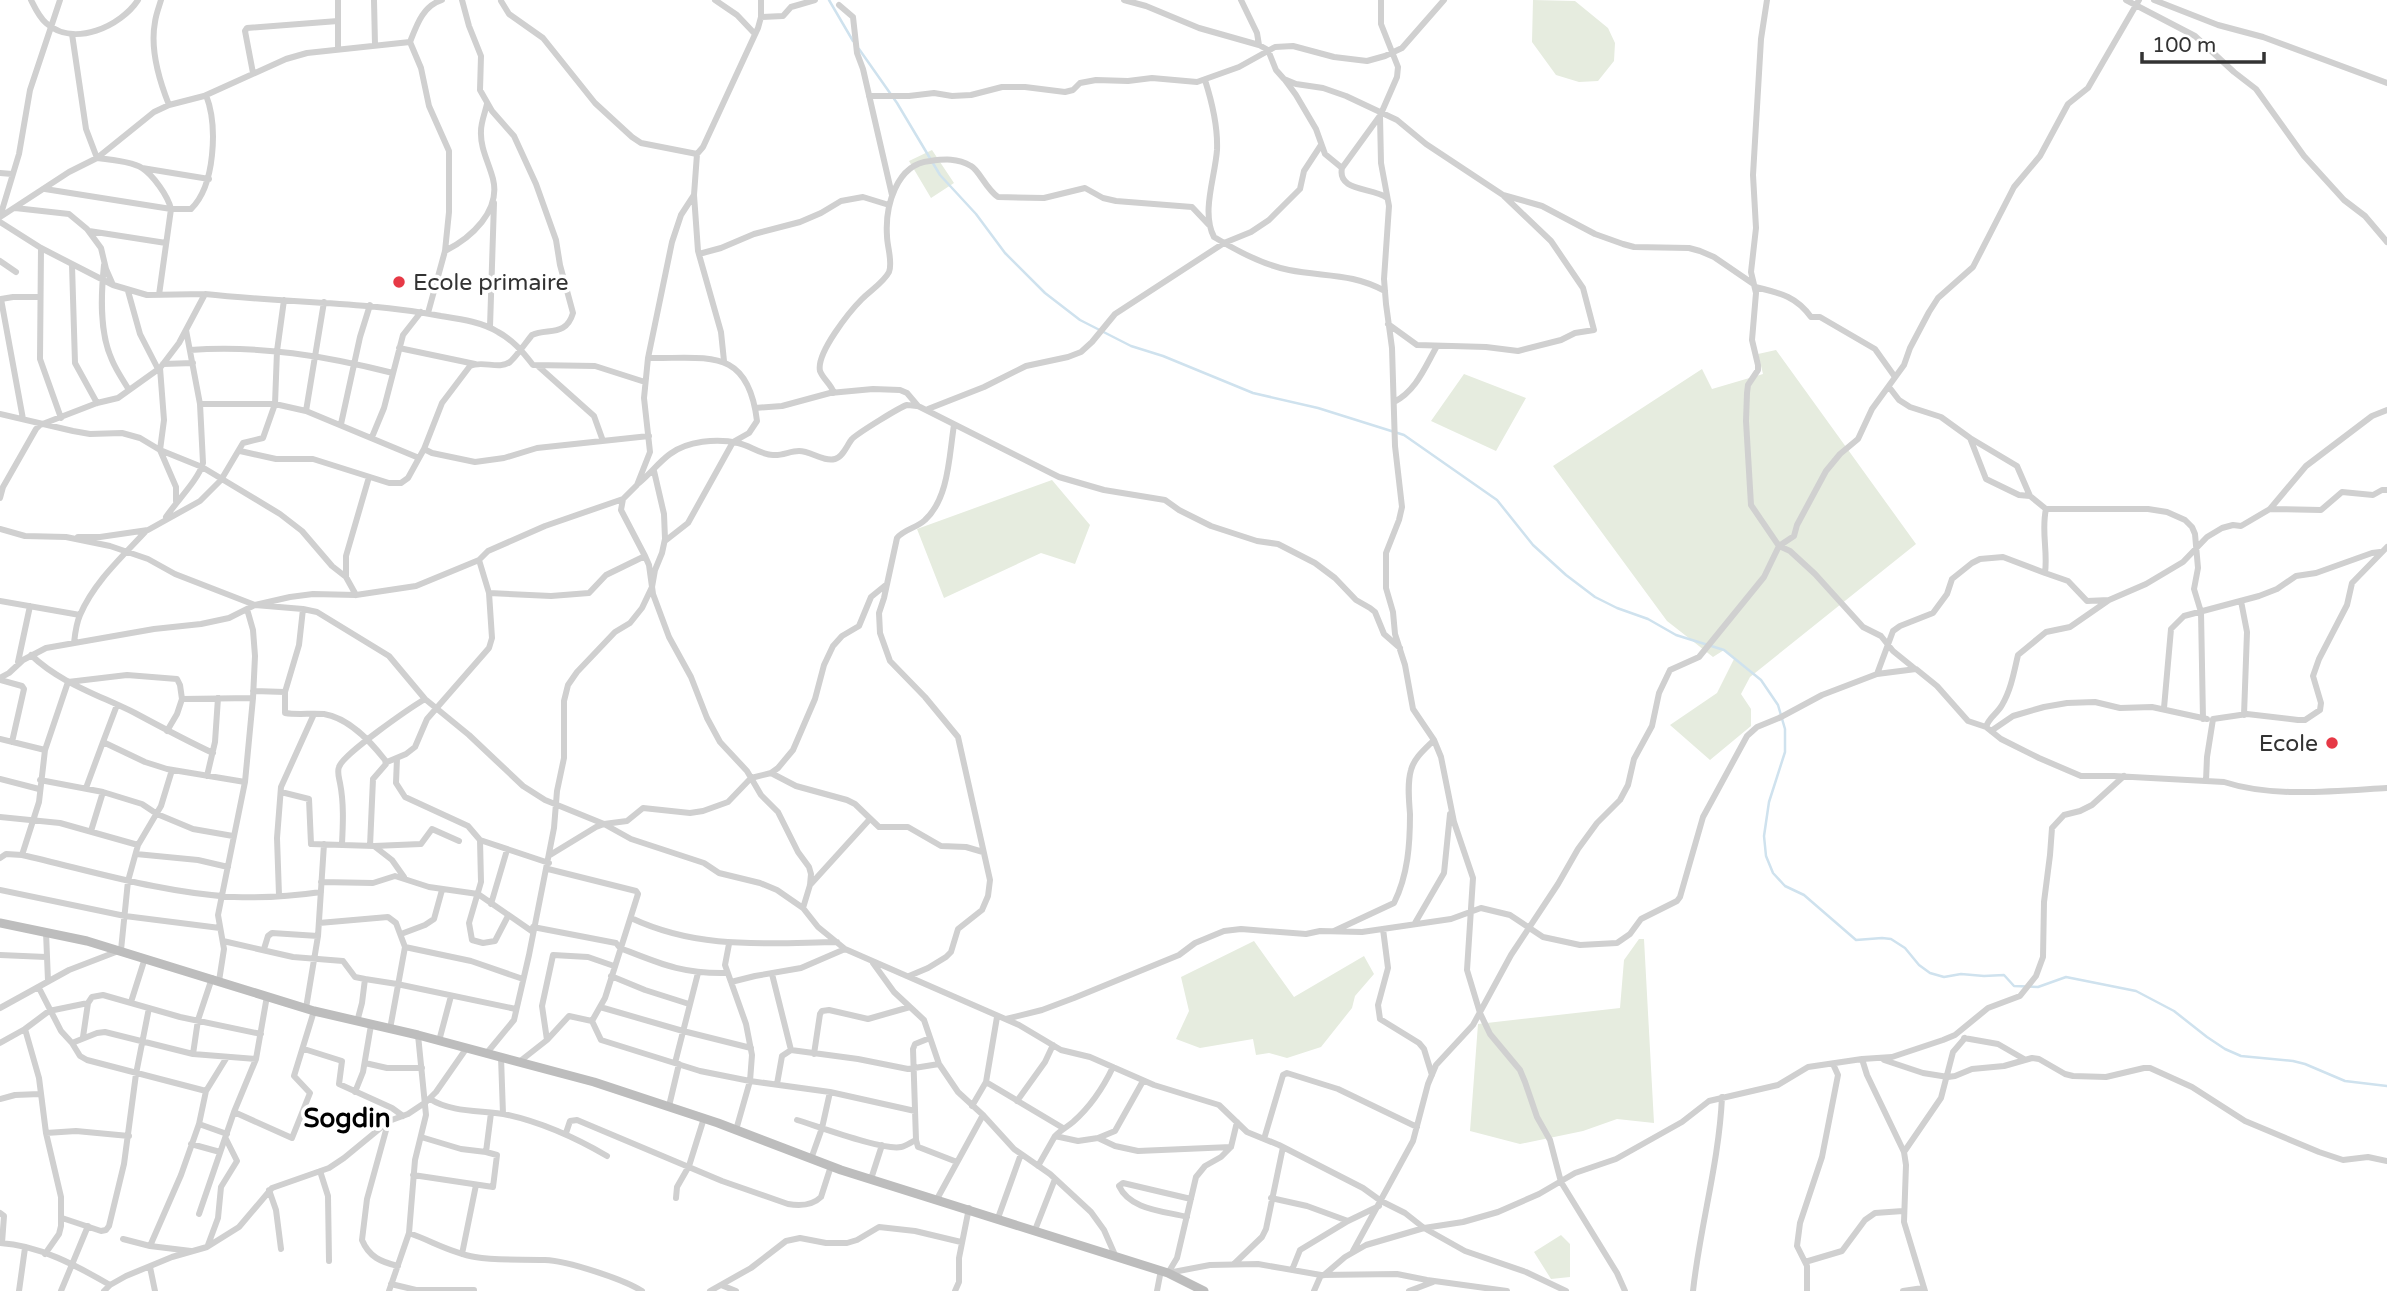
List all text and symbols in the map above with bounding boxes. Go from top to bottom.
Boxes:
scale bar [2142,21,2264,65]
text: 100 m [2152,33,2216,58]
place label: Ecole primaire [413,269,569,297]
marker: Ecole primaire [391,274,407,290]
place label: Ecole [2259,730,2318,758]
marker: Ecole [2324,735,2340,751]
district label: Sogdin [304,1103,390,1134]

